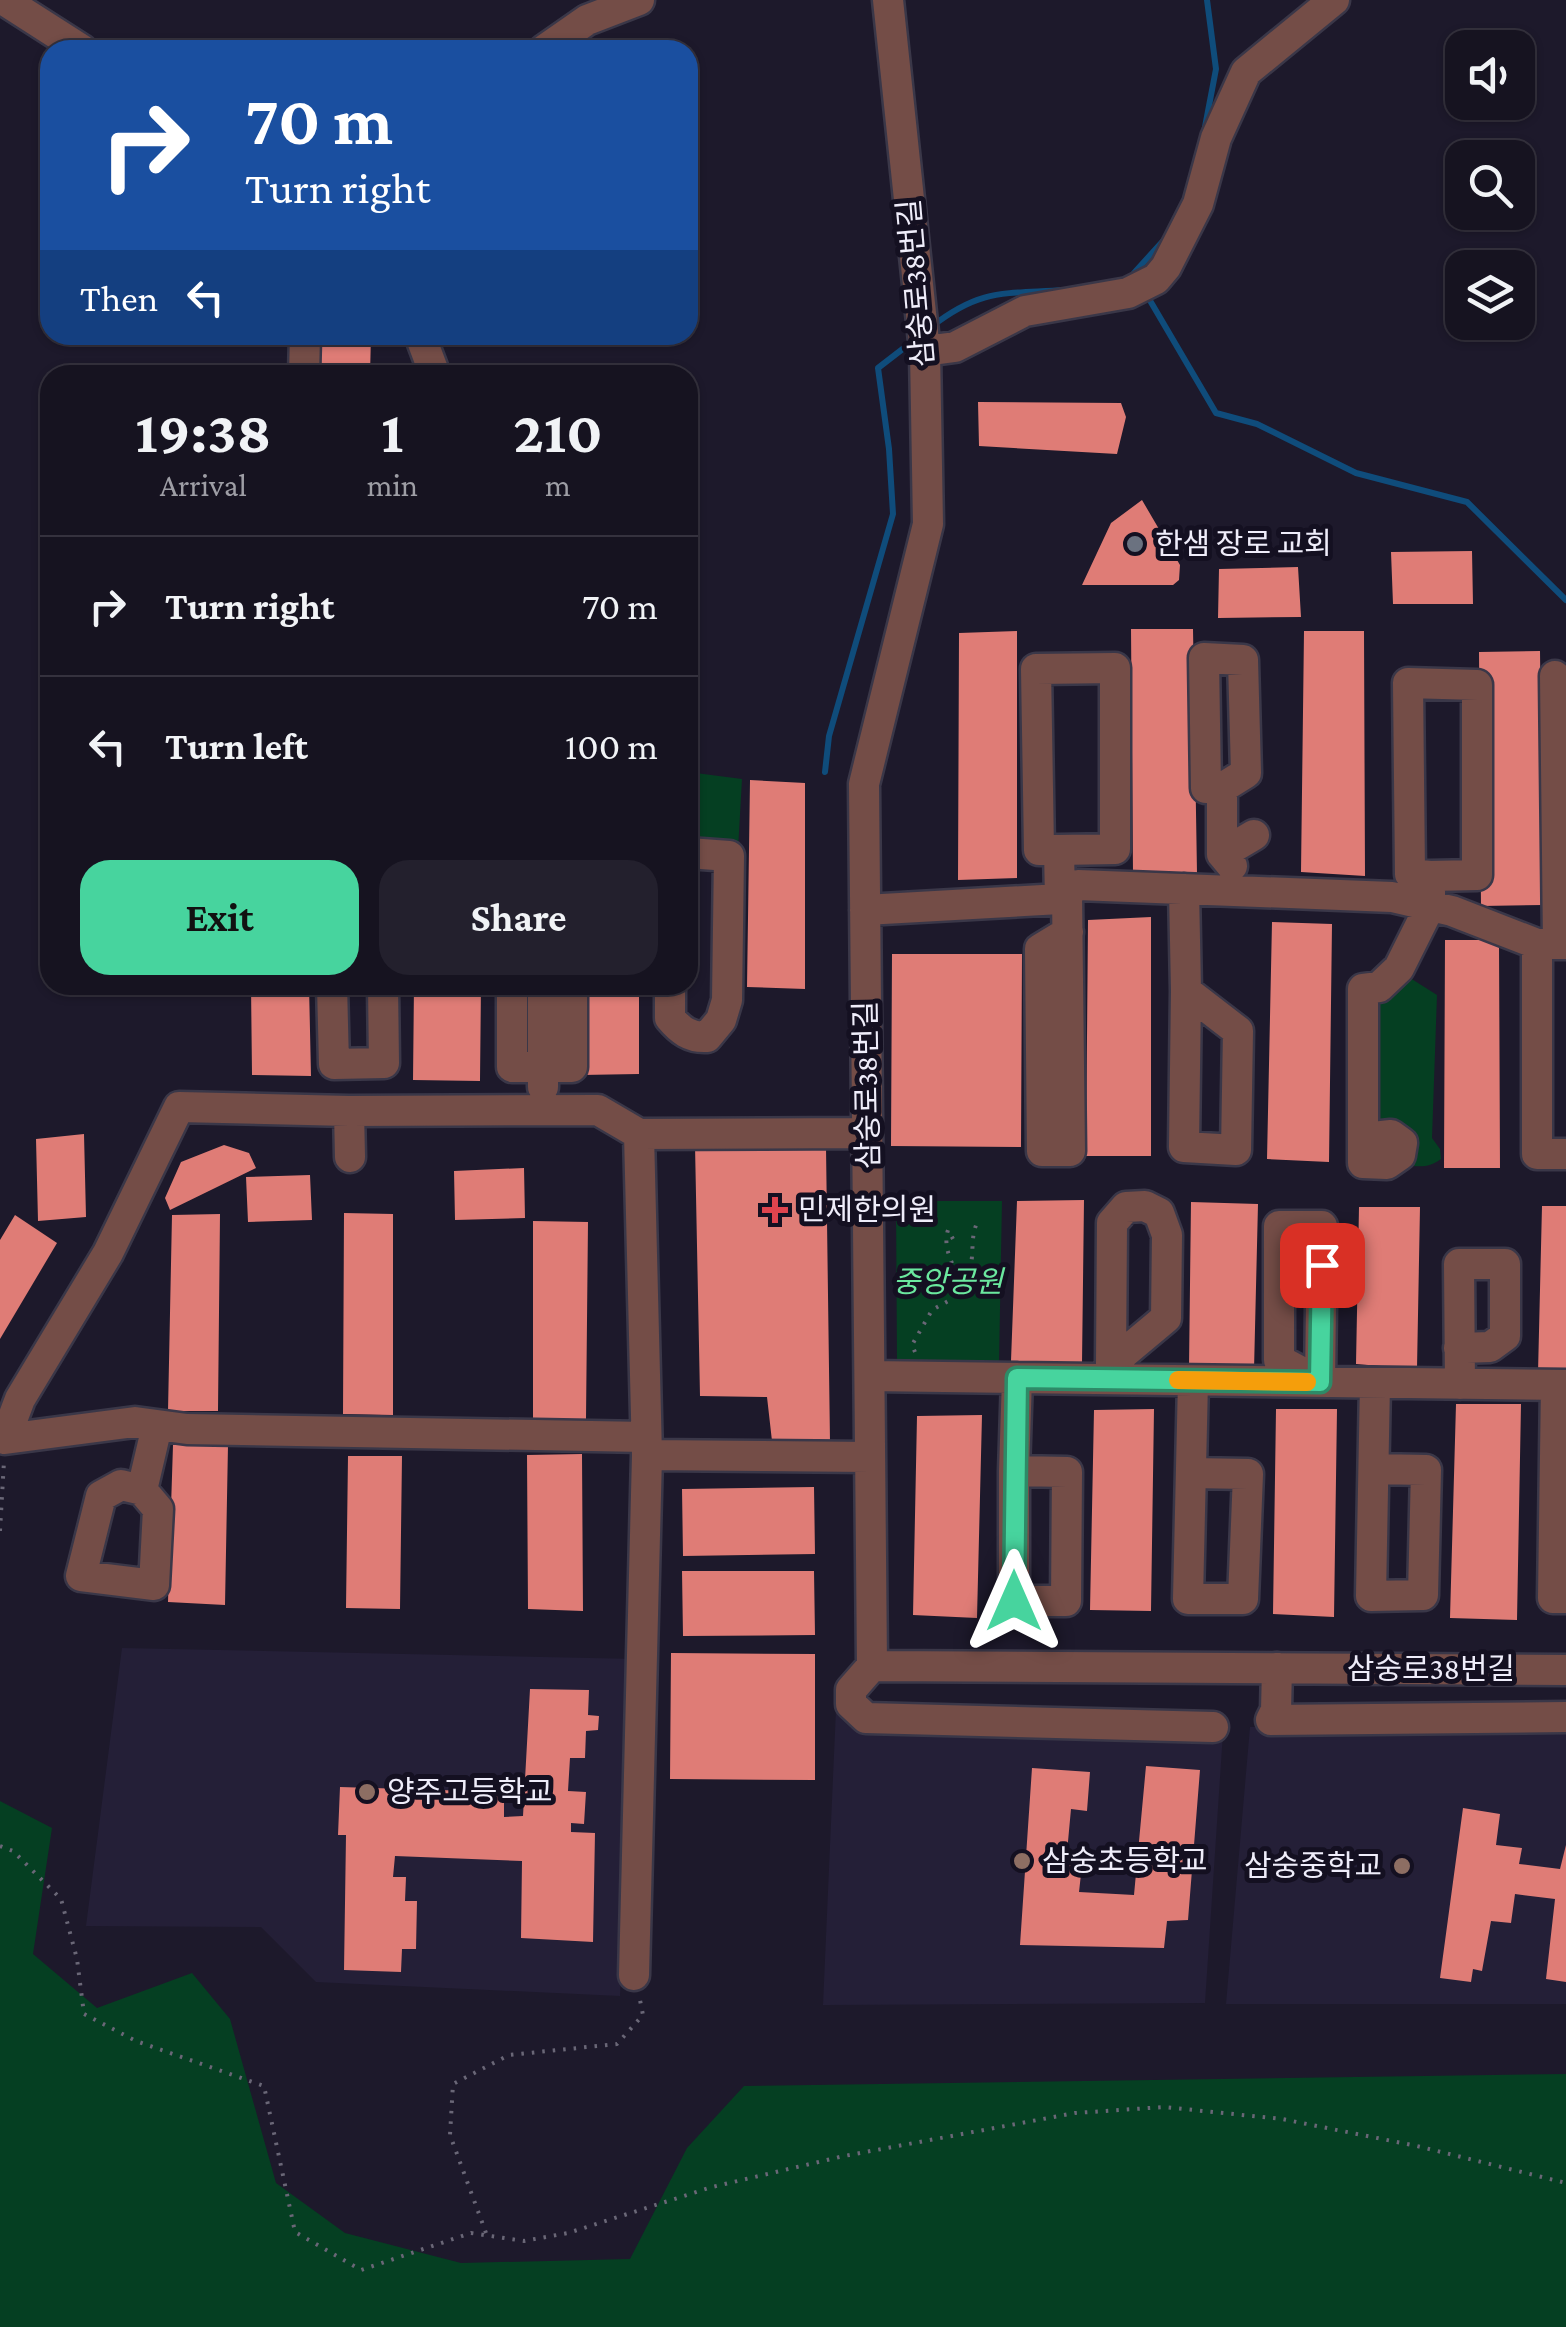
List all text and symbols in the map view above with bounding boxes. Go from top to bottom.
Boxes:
map controls [1445,30,1535,340]
button: sound [1445,30,1535,120]
icon: right [80,80,210,210]
text: 70 m [245,81,393,159]
button: search [1445,140,1535,230]
text: Turn right [245,163,430,213]
street label: 삼숭로38번길 [892,198,939,368]
button: layers [1445,250,1535,340]
icon: left [178,270,233,325]
text: Then [80,277,158,319]
text: 19:38 [135,398,271,465]
text: 1 [381,398,404,465]
text: 210 [513,398,603,465]
text: Arrival [160,467,247,503]
text: min [367,467,418,503]
text: m [545,467,571,503]
place label: 한샘 장로 교회 [1155,527,1332,560]
marker: 한샘 장로 교회 [1124,533,1146,555]
icon: right [80,579,135,634]
text: Turn right [165,585,334,627]
text: 70 m [582,585,658,627]
icon: left [80,719,135,774]
text: Turn left [165,725,308,767]
text: 100 m [565,725,658,767]
button: Exit [80,860,359,975]
button: Share [379,860,658,975]
street label: 삼숭로38번길 [849,1001,884,1169]
place label: 민제한의원 [798,1193,936,1226]
marker: 민제한의원 [762,1197,788,1223]
pin [1280,1223,1365,1308]
icon: arrive [1295,1238,1350,1293]
park label: 중앙공원 [893,1265,1006,1298]
position arrow [962,1549,1066,1653]
street label: 삼숭로38번길 [1347,1652,1515,1685]
place label: 양주고등학교 [387,1775,553,1808]
marker: 양주고등학교 [356,1781,378,1803]
place label: 삼숭초등학교 [1042,1844,1208,1877]
place label: 삼숭중학교 [1244,1849,1382,1882]
marker: 삼숭초등학교 [1011,1850,1033,1872]
marker: 삼숭중학교 [1391,1855,1413,1877]

